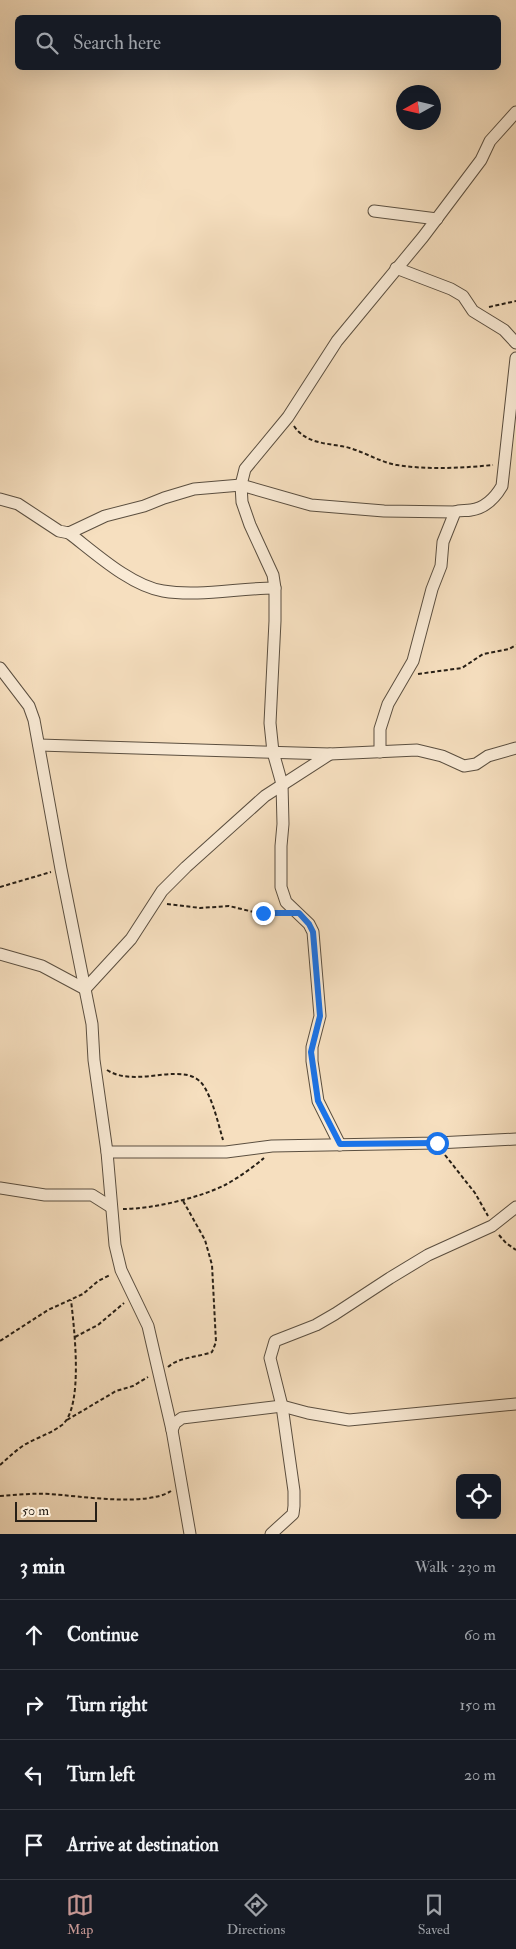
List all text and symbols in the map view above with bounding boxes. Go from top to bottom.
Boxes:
search box [15,15,501,70]
icon: search [33,29,61,57]
text: Search here [73,31,161,55]
north arrow [396,85,441,130]
route end [252,902,275,925]
route start [426,1132,449,1155]
map controls [456,1474,501,1519]
button: locate [456,1474,501,1519]
scale bar [15,1499,98,1522]
text: 50 m [22,1502,49,1519]
text: 3 min [20,1553,65,1580]
text: Walk · 230 m [415,1557,496,1577]
icon: ahead [20,1621,48,1649]
text: Continue [67,1623,138,1647]
text: 60 m [464,1625,496,1645]
icon: right [20,1691,48,1719]
text: Turn right [67,1693,147,1717]
text: 150 m [459,1695,496,1715]
icon: left [20,1761,48,1789]
text: Turn left [67,1763,135,1787]
text: 20 m [464,1765,496,1785]
icon: arrive [20,1831,48,1859]
text: Arrive at destination [67,1833,219,1857]
tab: Map [66,1891,94,1938]
tab: Directions [227,1891,285,1938]
tab: Saved [418,1891,450,1938]

